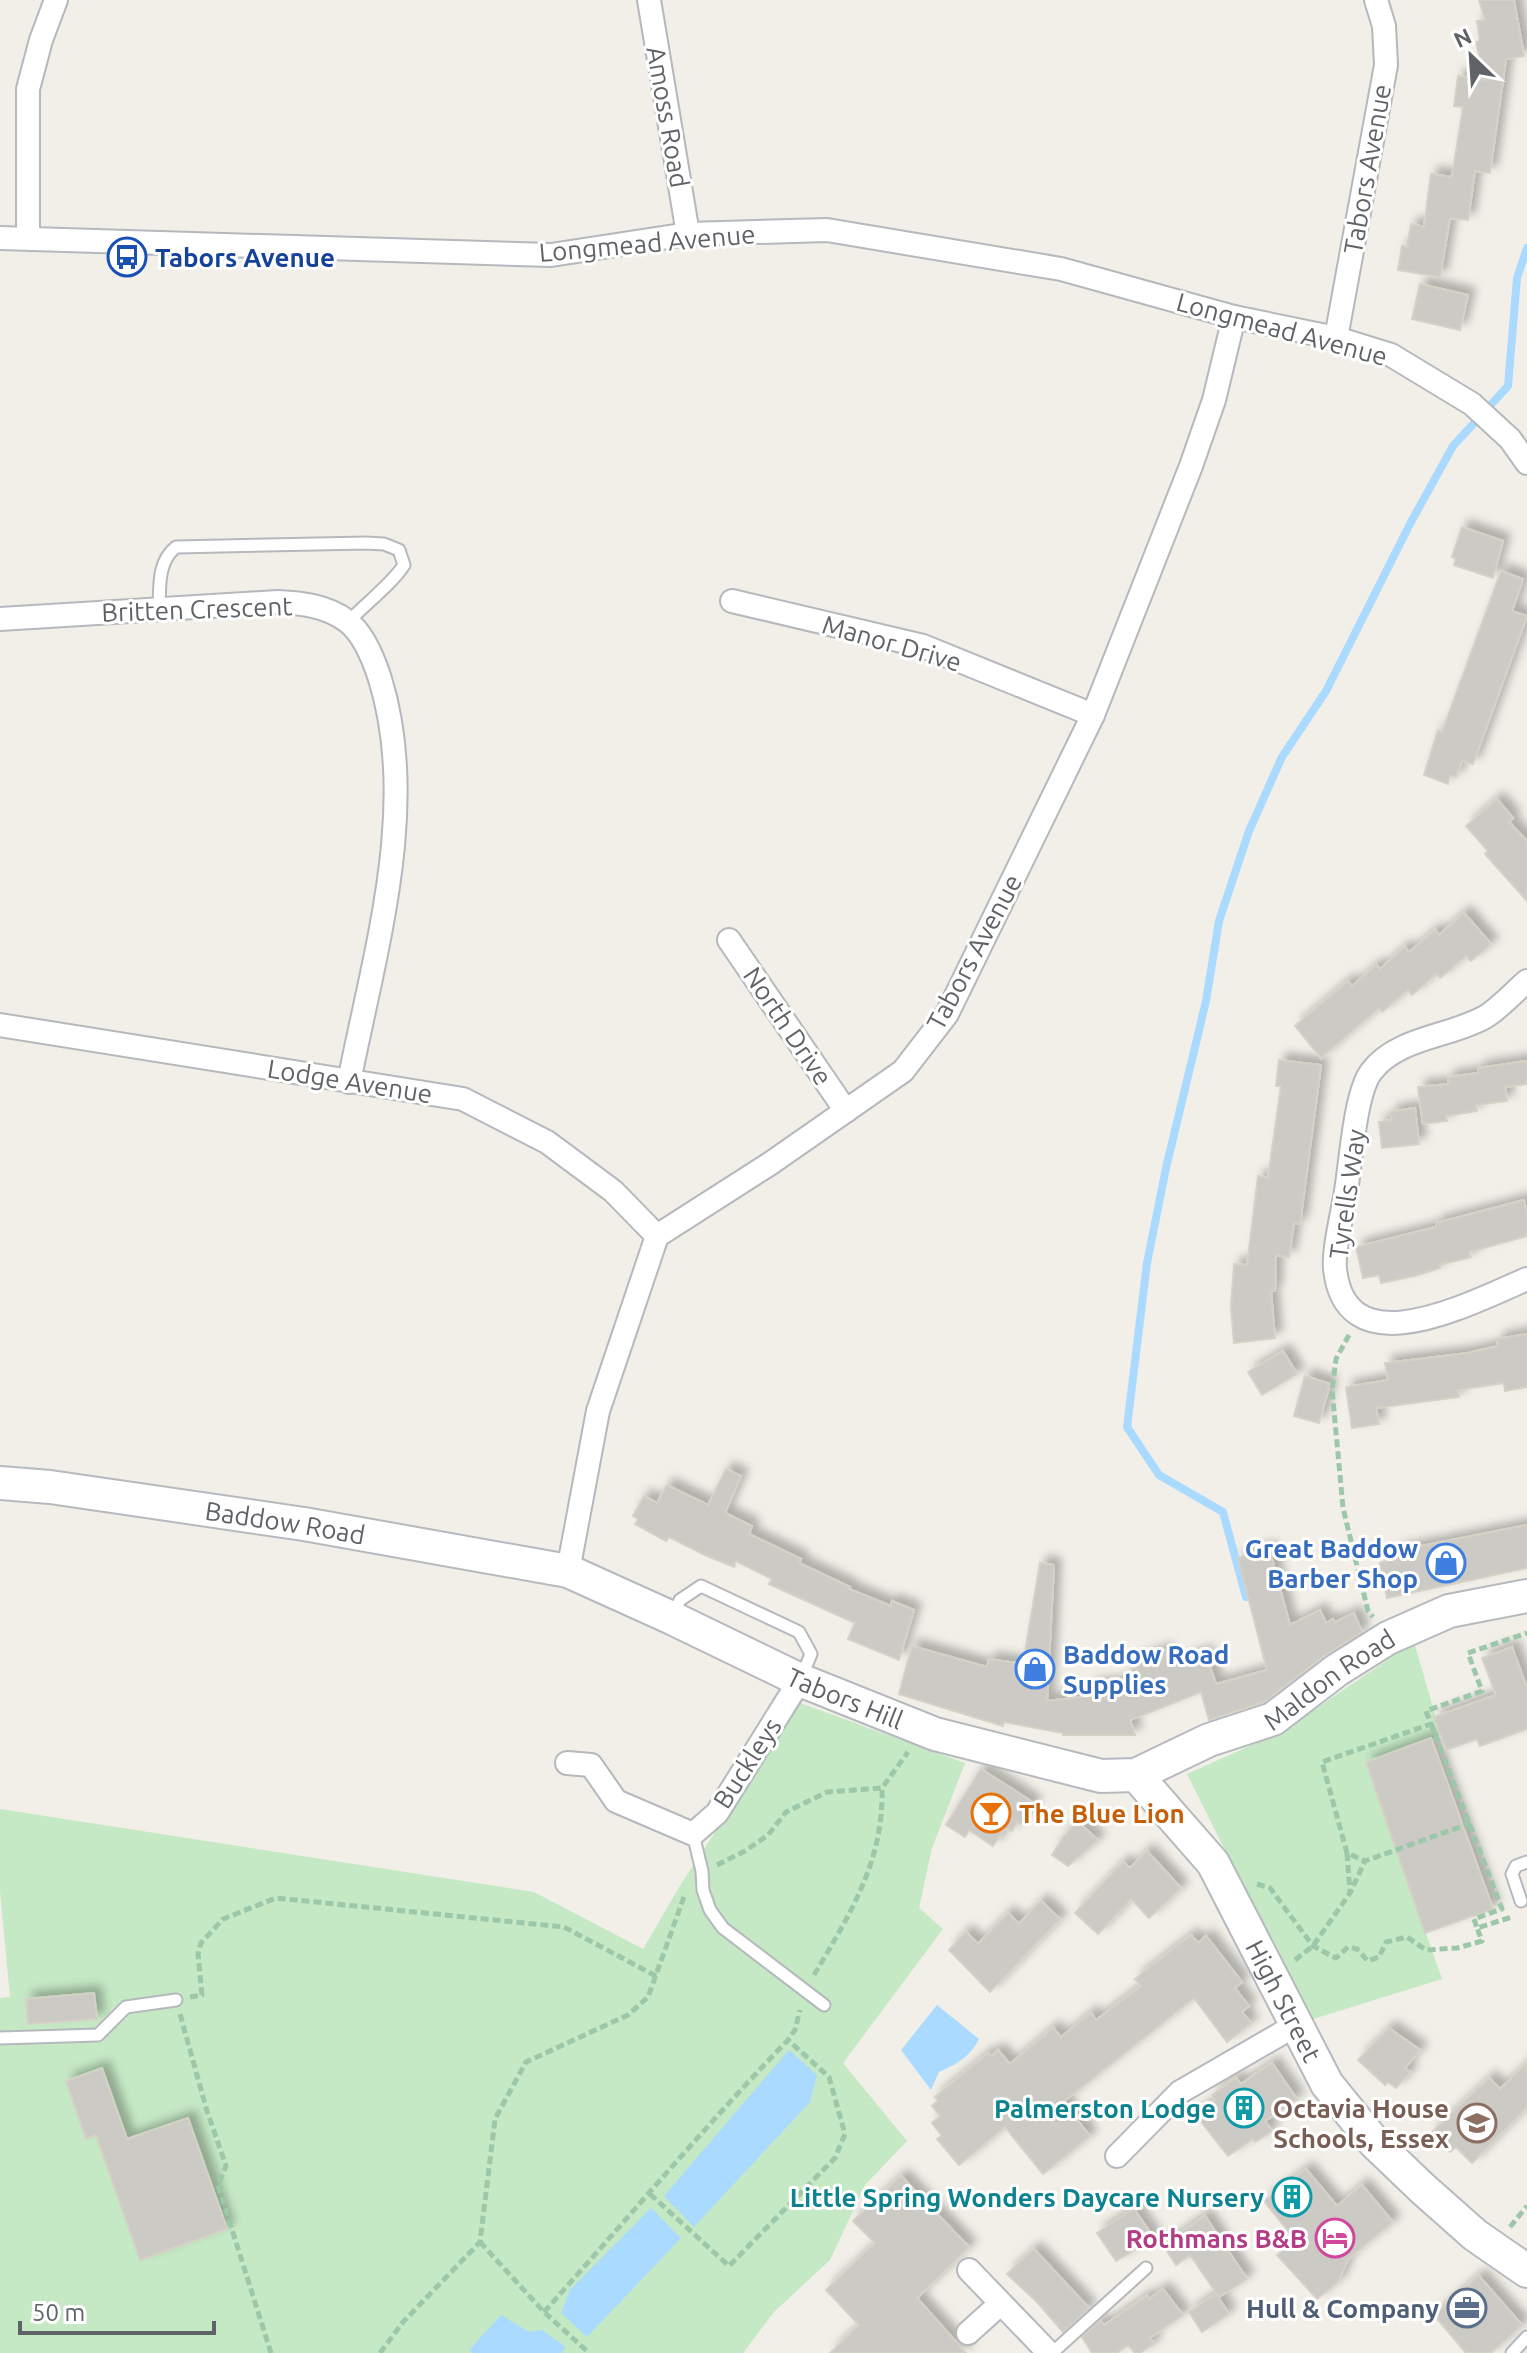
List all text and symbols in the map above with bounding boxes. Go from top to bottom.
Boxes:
north arrow [1431,16,1511,96]
text: N [1450,23,1475,52]
street label: Amoss Road [641,44,695,190]
street label: Tabors Avenue [1338,82,1396,256]
street label: Longmead Avenue [538,219,756,267]
bus stop icon: Tabors Avenue [106,236,148,278]
place label: Tabors Avenue [155,243,335,272]
street label: Longmead Avenue [1173,287,1391,371]
street label: Britten Crescent [101,591,293,627]
street label: Manor Drive [819,609,965,677]
street label: Tabors Avenue [921,869,1027,1035]
street label: North Drive [738,961,838,1091]
street label: Lodge Avenue [265,1054,435,1108]
street label: Tyrells Way [1324,1127,1370,1261]
street label: Baddow Road [203,1495,368,1549]
place label: Great Baddow Barber Shop [1245,1534,1418,1593]
shop icon: Great Baddow Barber Shop [1425,1542,1467,1584]
street label: Maldon Road [1258,1623,1400,1736]
place label: Baddow Road Supplies [1063,1640,1229,1699]
shop icon: Baddow Road Supplies [1014,1648,1056,1690]
street label: Tabors Hill [782,1661,908,1734]
street label: Buckleys [707,1713,787,1813]
bar icon: The Blue Lion [970,1792,1012,1834]
place label: The Blue Lion [1019,1799,1185,1828]
street label: High Street [1241,1935,1327,2066]
building icon: Palmerston Lodge [1223,2087,1265,2129]
place label: Palmerston Lodge [994,2094,1216,2123]
place label: Octavia House Schools, Essex [1273,2094,1449,2153]
school or university icon: Octavia House Schools, Essex [1456,2102,1498,2144]
building icon: Little Spring Wonders Daycare Nursery [1271,2176,1313,2218]
place label: Little Spring Wonders Daycare Nursery [790,2183,1264,2212]
hotel icon: Rothmans B&B [1314,2217,1356,2259]
place label: Rothmans B&B [1126,2224,1307,2253]
scale bar [20,2285,214,2335]
office icon: Hull & Company [1446,2287,1488,2329]
place label: Hull & Company [1246,2294,1439,2323]
text: 50 m [32,2299,85,2326]

